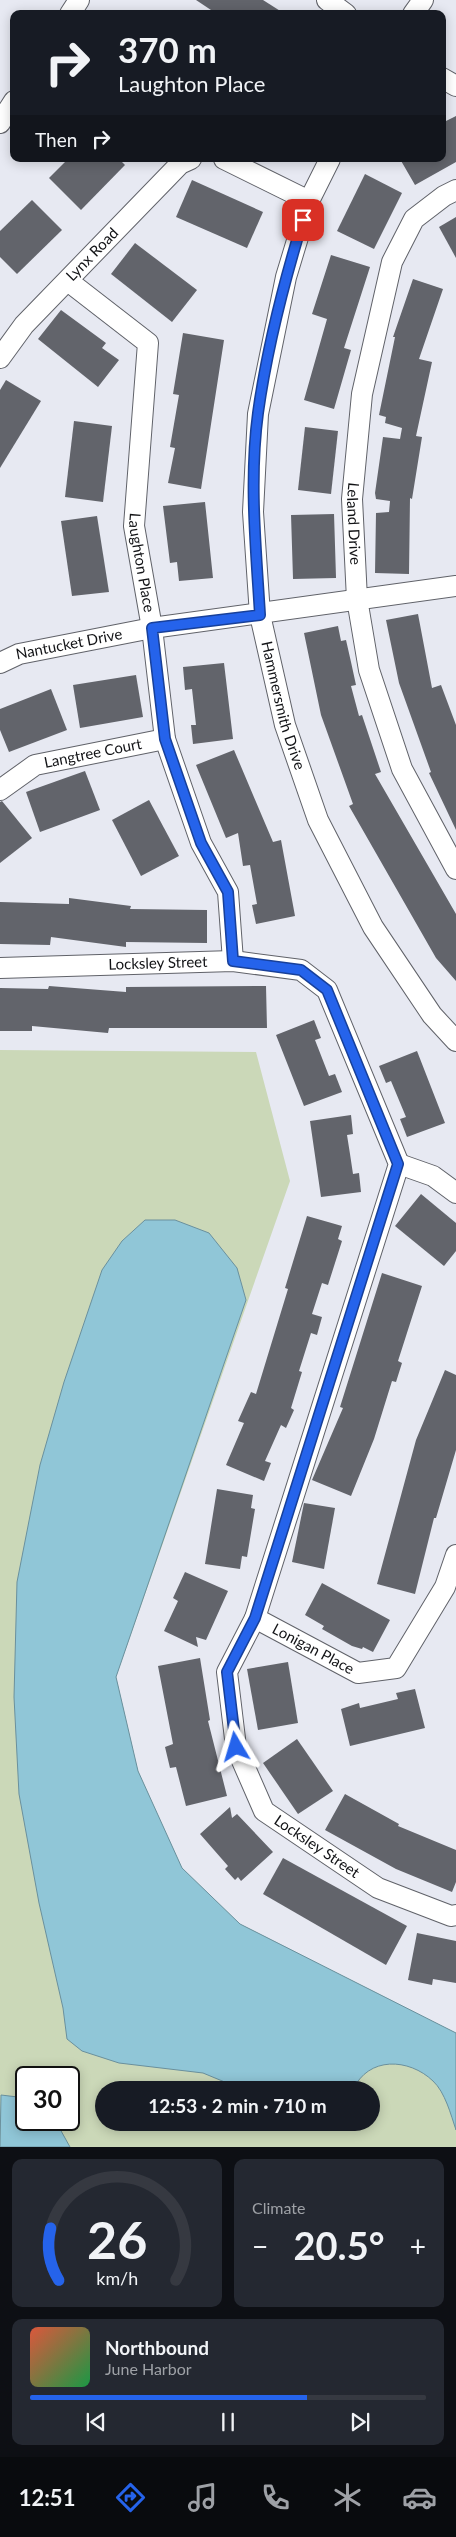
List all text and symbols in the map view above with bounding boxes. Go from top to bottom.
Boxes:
text: 370 m [118,28,217,70]
icon: right [35,30,100,95]
text: Laughton Place [118,70,265,97]
icon: right [87,125,115,153]
text: Then [35,128,77,151]
pin [282,199,324,241]
icon: arrive [289,206,317,234]
street label: Lynx Road [62,223,121,284]
street label: Leland Drive [344,482,365,565]
street label: Laughton Place [126,512,159,614]
street label: Nantucket Drive [14,624,124,662]
street label: Hammersmith Drive [258,639,310,772]
street label: Langtree Court [42,734,144,771]
street label: Locksley Street [108,952,208,973]
street label: Lonigan Place [270,1619,358,1677]
position arrow [209,1720,261,1772]
street label: Locksley Street [271,1811,364,1881]
speed limit sign: 30 [15,2066,80,2131]
text: 12:53 · 2 min · 710 m [148,2094,327,2117]
text: Climate [252,2198,305,2217]
text: 26 [87,2208,147,2270]
text: 20.5° [294,2222,384,2268]
text: − [252,2229,268,2263]
text: + [410,2229,426,2263]
text: km/h [96,2267,138,2289]
text: Northbound [105,2336,209,2359]
text: June Harbor [105,2359,192,2378]
icon: previous [82,2408,110,2436]
icon: pause [214,2408,242,2436]
icon: next [346,2408,374,2436]
icon: directions [113,2480,148,2515]
icon: music [185,2480,220,2515]
icon: phone [258,2480,293,2515]
icon: climate [330,2480,365,2515]
icon: car [402,2480,437,2515]
text: 12:51 [19,2484,75,2511]

